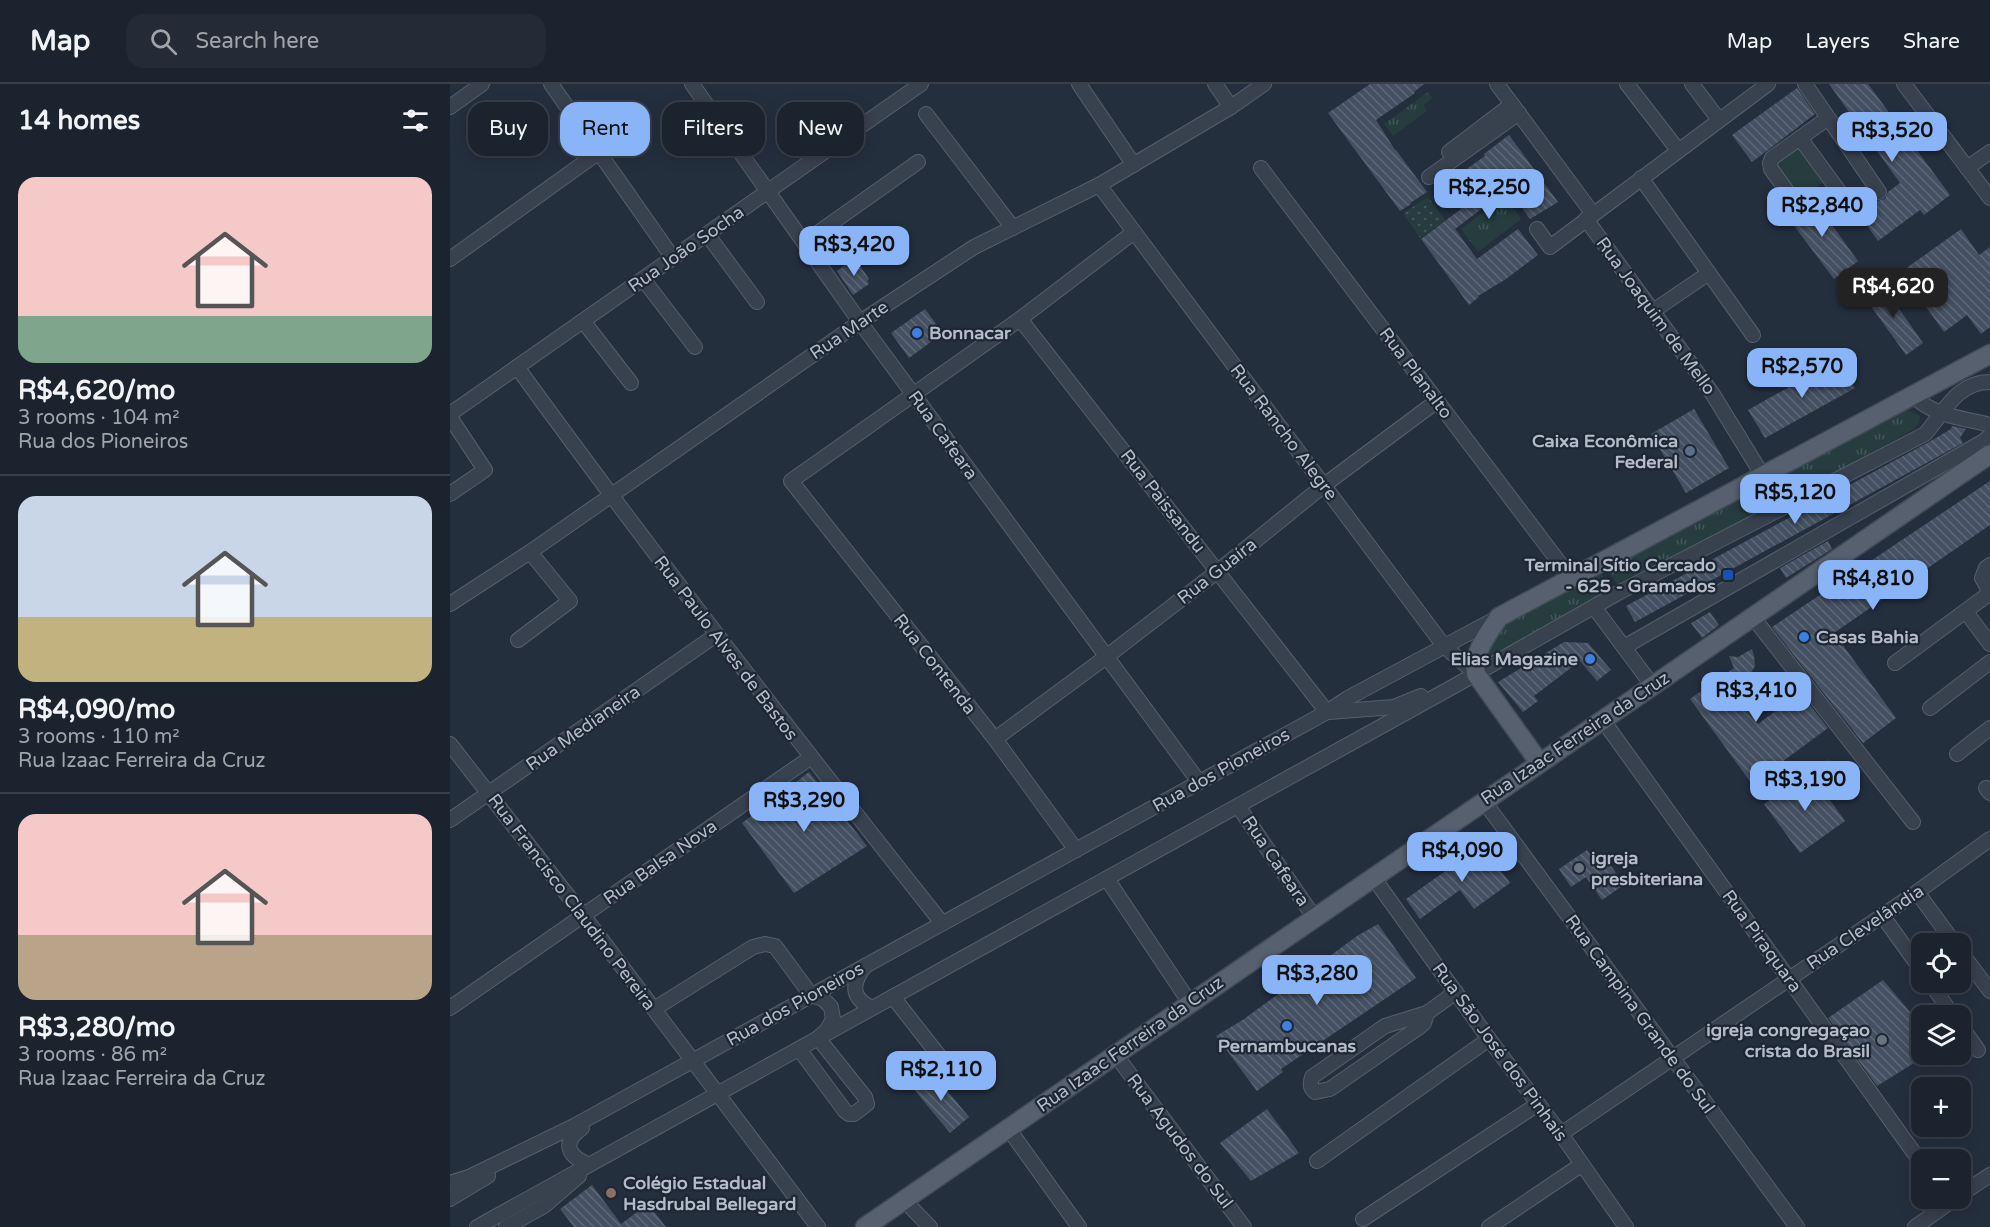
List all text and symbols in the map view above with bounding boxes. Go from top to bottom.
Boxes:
search box [126,14,546,68]
text: Map [30,24,90,58]
icon: search [147,25,180,58]
text: Search here [195,28,319,54]
text: Map [1727,29,1772,54]
text: Layers [1805,29,1870,54]
text: Share [1903,29,1960,54]
chip: Buy [468,102,548,156]
chip: Rent [560,102,650,156]
chip: Filters [662,102,765,156]
chip: New [777,102,864,156]
icon: filters [399,104,432,137]
text: 14 homes [18,105,140,136]
pin: R$3,520 [1837,112,1947,163]
text: R$3,520 [1851,119,1933,143]
pin: R$2,250 [1434,169,1544,220]
text: R$2,250 [1448,176,1530,200]
pin: R$2,840 [1767,187,1877,238]
text: R$2,840 [1781,194,1863,218]
street label: Rua João Socha [624,201,748,297]
icon: home [171,216,279,324]
pin: R$3,420 [799,226,909,277]
text: R$3,420 [813,233,895,257]
street label: Rua Joaquim de Mello [1591,233,1721,399]
pin: R$4,620 [1838,268,1948,319]
text: R$4,620 [1852,275,1934,299]
street label: Rua Marte [806,296,892,364]
place label: Bonnacar [929,322,1012,344]
street label: Rua Planalto [1375,323,1457,423]
marker: Bonnacar [910,326,924,340]
pin: R$2,570 [1747,348,1857,399]
text: R$2,570 [1761,355,1843,379]
street label: Rua Rancho Alegre [1226,360,1342,504]
text: R$4,620/mo [18,375,175,406]
street label: Rua Cafeara [903,386,983,484]
text: 3 rooms · 104 m² [18,406,180,430]
text: Rua dos Pioneiros [18,430,188,454]
place label: Caixa Econômica Federal [1532,430,1678,473]
marker: Caixa Econômica Federal [1683,444,1697,458]
street label: Rua Paissandu [1116,445,1210,557]
pin: R$5,120 [1740,474,1850,525]
text: R$5,120 [1754,481,1836,505]
street label: Rua Guaíra [1173,533,1261,609]
icon: home [171,535,279,643]
street label: Rua Paulo Alves de Bastos [649,551,803,745]
place label: Terminal Sítio Cercado - 625 - Gramados [1523,554,1716,597]
pin: R$4,810 [1818,560,1928,611]
text: R$4,810 [1832,567,1914,591]
marker: Terminal Sítio Cercado - 625 - Gramados [1721,568,1735,582]
street label: Rua Contenda [889,609,981,719]
place label: Casas Bahia [1816,626,1919,648]
marker: Casas Bahia [1797,630,1811,644]
place label: Elias Magazine [1451,648,1578,670]
marker: Elias Magazine [1583,652,1597,666]
street label: Rua Izaac Ferreira da Cruz [1476,667,1674,809]
pin: R$3,410 [1701,672,1811,723]
text: R$3,410 [1715,679,1797,703]
street label: Rua Medianeira [522,680,644,776]
text: R$4,090/mo [18,694,175,725]
street label: Rua dos Pioneiros [1149,723,1293,817]
text: 3 rooms · 110 m² [18,725,180,749]
text: Rua Izaac Ferreira da Cruz [18,749,266,773]
pin: R$3,190 [1750,761,1860,812]
text: R$3,190 [1764,768,1846,792]
pin: R$3,290 [749,782,859,833]
street label: Rua Francisco Claudino Pereira [483,789,661,1015]
text: R$3,290 [763,789,845,813]
street label: Rua Cafeara [1238,811,1314,911]
street label: Rua Balsa Nova [599,815,721,909]
pin: R$4,090 [1407,832,1517,883]
text: R$4,090 [1421,839,1503,863]
place label: igreja presbiteriana [1591,847,1703,890]
icon: home [171,853,279,961]
marker: igreja presbiteriana [1572,861,1586,875]
street label: Rua Clevelândia [1802,880,1928,974]
street label: Rua Piraquara [1717,885,1807,997]
street label: Rua Campina Grande do Sul [1560,910,1720,1118]
map controls [1911,933,1971,1209]
button: locate [1911,933,1971,993]
pin: R$3,280 [1262,955,1372,1006]
street label: Rua dos Pioneiros [723,957,867,1051]
street label: Rua São José dos Pinhais [1428,958,1572,1146]
text: R$3,280 [1276,962,1358,986]
street label: Rua Izaac Ferreira da Cruz [1032,971,1228,1117]
button: layers [1911,1005,1971,1065]
text: R$3,280/mo [18,1012,175,1043]
marker: Pernambucanas [1280,1019,1294,1033]
place label: igreja congregaçao crista do Brasil [1706,1019,1870,1062]
marker: igreja congregaçao crista do Brasil [1875,1033,1889,1047]
place label: Pernambucanas [1218,1035,1356,1057]
text: 3 rooms · 86 m² [18,1043,167,1067]
pin: R$2,110 [886,1051,996,1102]
text: R$2,110 [900,1058,982,1082]
text: Rua Izaac Ferreira da Cruz [18,1067,266,1091]
street label: Rua Agudos do Sul [1122,1069,1238,1213]
button: + [1911,1077,1971,1137]
button: − [1911,1149,1971,1209]
place label: Colégio Estadual Hasdrubal Bellegard [623,1172,796,1215]
marker: Colégio Estadual Hasdrubal Bellegard [604,1186,618,1200]

